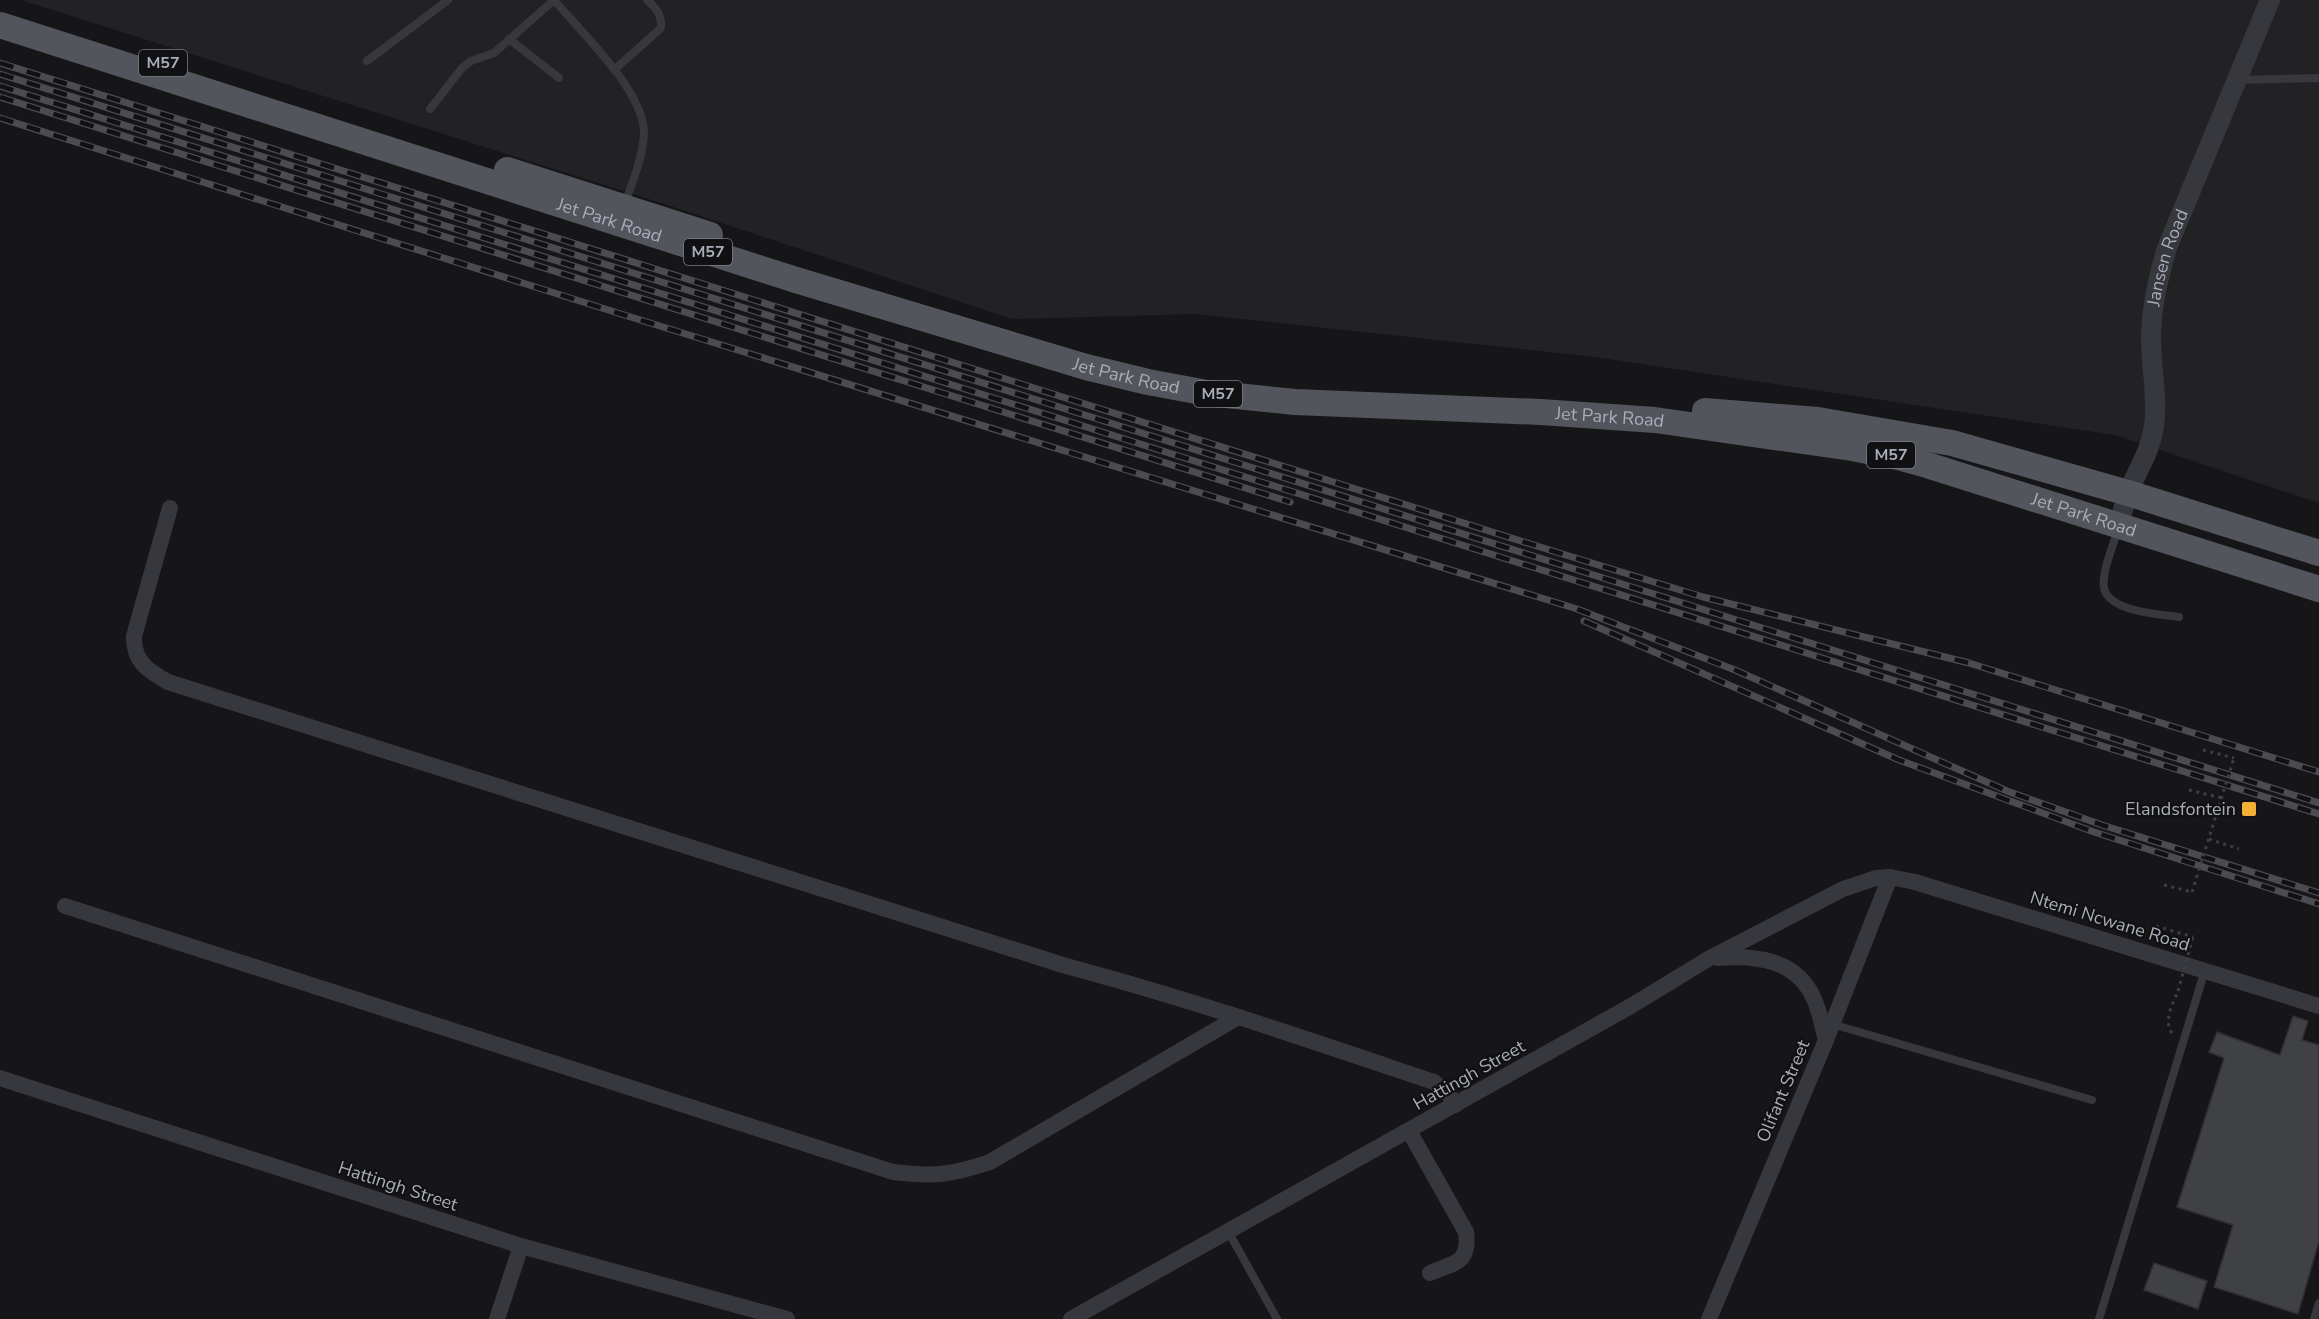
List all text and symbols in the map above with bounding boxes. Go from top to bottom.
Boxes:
road number: M57 [139,50,187,76]
street label: Jet Park Road [553,192,665,248]
street label: Jansen Road [2141,205,2194,309]
road number: M57 [684,239,732,265]
street label: Jet Park Road [1069,351,1182,400]
road number: M57 [1194,381,1242,407]
street label: Jet Park Road [1554,401,1666,433]
road number: M57 [1867,442,1915,468]
street label: Jet Park Road [2028,487,2140,543]
place label: Elandsfontein [2125,797,2236,821]
marker: Elandsfontein [2240,800,2258,818]
street label: Ntemi Ncwane Road [2027,885,2193,957]
street label: Hattingh Street [1409,1034,1530,1116]
street label: Olifant Street [1751,1035,1816,1146]
street label: Hattingh Street [335,1155,462,1217]

